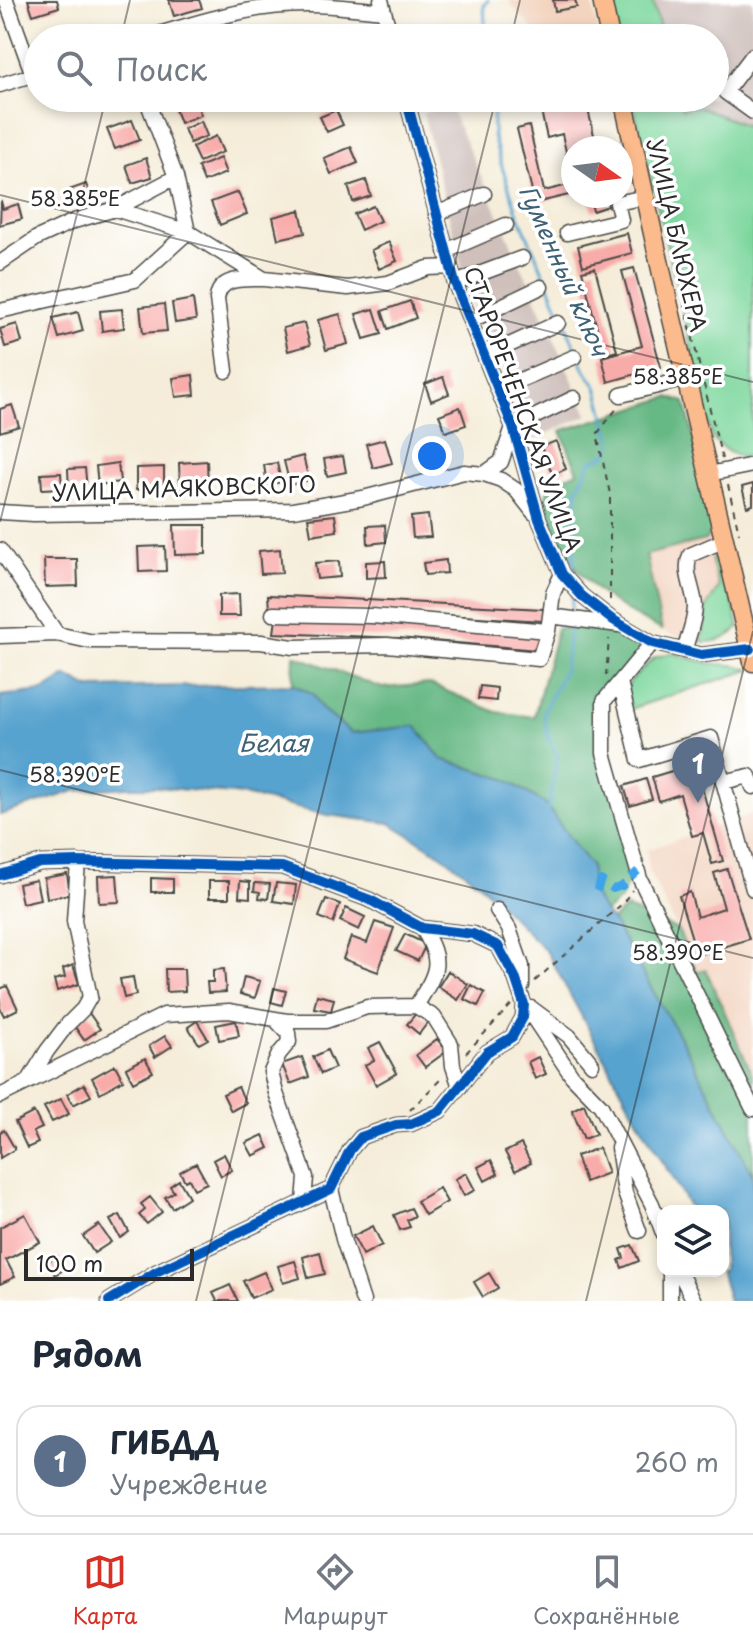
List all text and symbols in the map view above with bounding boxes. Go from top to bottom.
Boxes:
search box [24,24,729,112]
icon: search [52,46,96,90]
text: Поиск [116,46,207,91]
street label: УЛИЦА БЛЮХЕРА [640,135,716,335]
north arrow [561,136,633,208]
water label: Гуменный ключ [511,179,620,363]
text: 58.385°E [30,183,120,213]
street label: СТАРОРЕЧЕНСКАЯ УЛИЦА [457,261,591,557]
text: 58.385°E [633,361,723,391]
your location [412,436,452,476]
street label: УЛИЦА МАЯКОВСКОГО [51,466,317,508]
water label: Белая [239,724,311,760]
pin: 1 [672,737,724,803]
text: 58.390°E [29,759,121,789]
text: 58.390°E [632,937,724,967]
map controls [657,1205,729,1277]
button: layers [657,1205,729,1277]
scale bar [24,1245,194,1281]
text: 100 m [36,1246,103,1279]
text: Рядом [32,1327,143,1379]
text: ГИБДД [110,1419,219,1464]
text: 1 [54,1442,66,1481]
text: 260 m [635,1442,719,1481]
text: Учреждение [110,1464,268,1503]
tab: Карта [73,1550,137,1631]
tab: Маршрут [283,1550,387,1631]
tab: Сохранённые [533,1550,680,1631]

